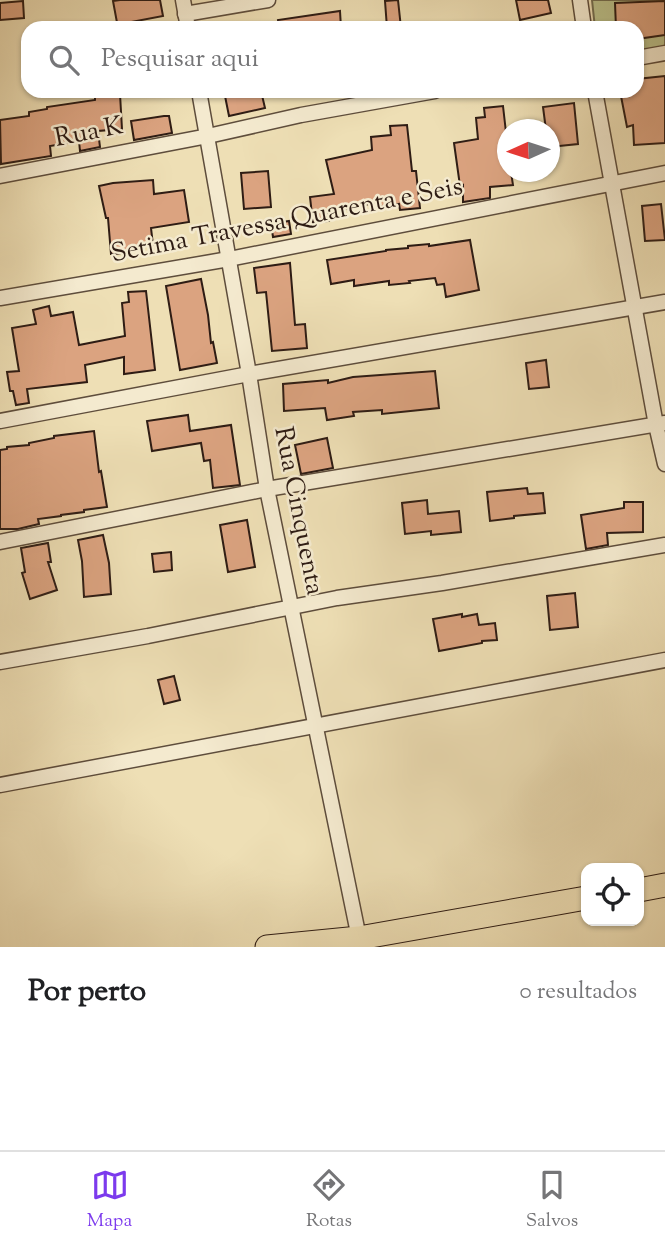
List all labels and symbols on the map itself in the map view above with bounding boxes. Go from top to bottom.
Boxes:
street label: Rua K [51,108,127,158]
north arrow [497,119,560,182]
street label: Setima Travessa Quarenta e Seis [108,169,466,273]
street label: Rua Cinquenta [264,424,332,598]

